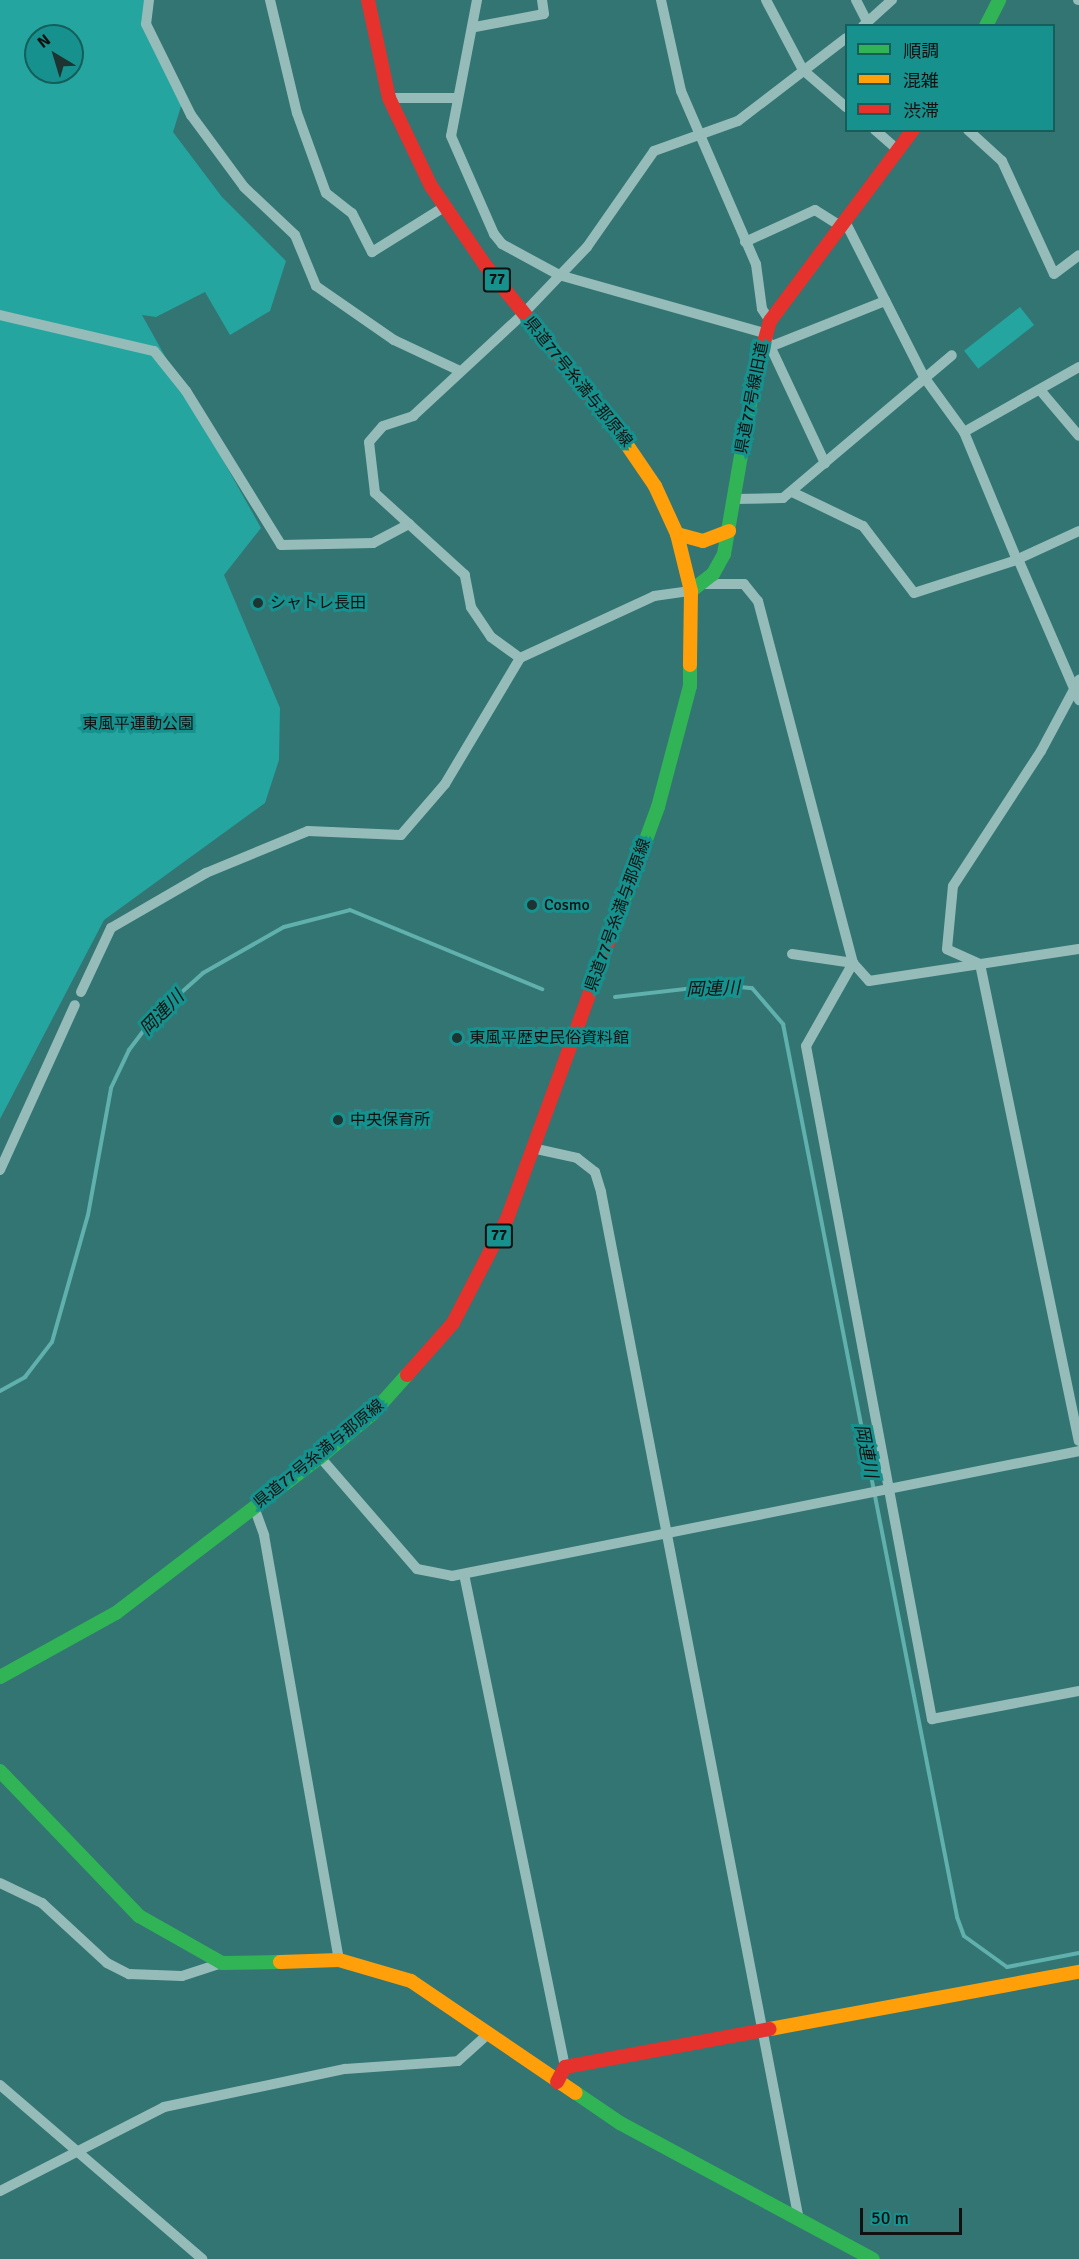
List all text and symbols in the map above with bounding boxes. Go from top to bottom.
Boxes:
north arrow [24,24,84,84]
legend [845,24,1055,132]
text: N [34,30,55,53]
text: 順調 [903,40,939,62]
text: 混雑 [903,70,939,92]
text: 渋滞 [903,100,939,122]
road number: 77 [482,268,512,292]
street label: 県道77号糸満与那原線 [520,313,636,451]
street label: 県道77号線旧道 [732,341,772,455]
place label: シャトレ長田 [270,593,366,613]
marker: シャトレ長田 [251,596,265,610]
park label: 東風平運動公園 [82,714,194,734]
street label: 県道77号糸満与那原線 [581,836,655,994]
place label: Cosmo [544,895,590,915]
marker: Cosmo [525,898,539,912]
water label: 岡連川 [686,977,740,1001]
water label: 岡連川 [135,986,189,1040]
place label: 東風平歴史民俗資料館 [469,1028,629,1048]
marker: 東風平歴史民俗資料館 [450,1031,464,1045]
place label: 中央保育所 [350,1110,430,1130]
marker: 中央保育所 [331,1113,345,1127]
road number: 77 [484,1224,514,1248]
street label: 県道77号糸満与那原線 [250,1396,388,1512]
water label: 岡連川 [850,1422,882,1480]
scale bar [863,2196,965,2234]
text: 50 m [871,2207,909,2229]

